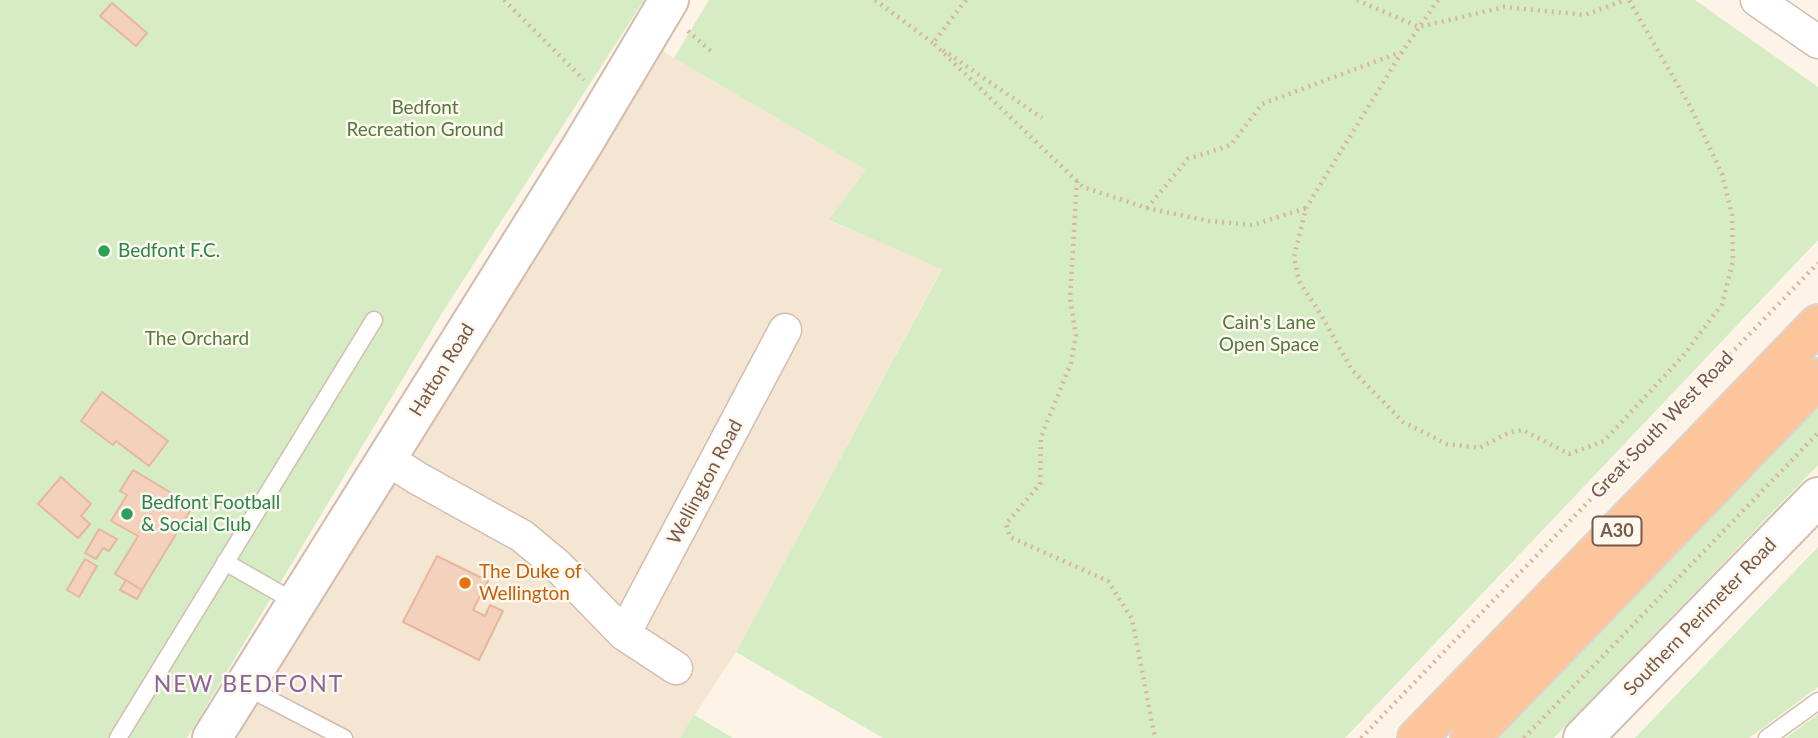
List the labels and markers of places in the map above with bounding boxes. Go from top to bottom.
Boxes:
place label: Bedfont F.C. [118,240,220,262]
marker: Bedfont F.C. [96,243,112,259]
place label: Bedfont Football & Social Club [141,492,280,536]
marker: Bedfont Football & Social Club [119,506,135,522]
place label: The Duke of Wellington [479,561,582,605]
marker: The Duke of Wellington [457,575,473,591]

